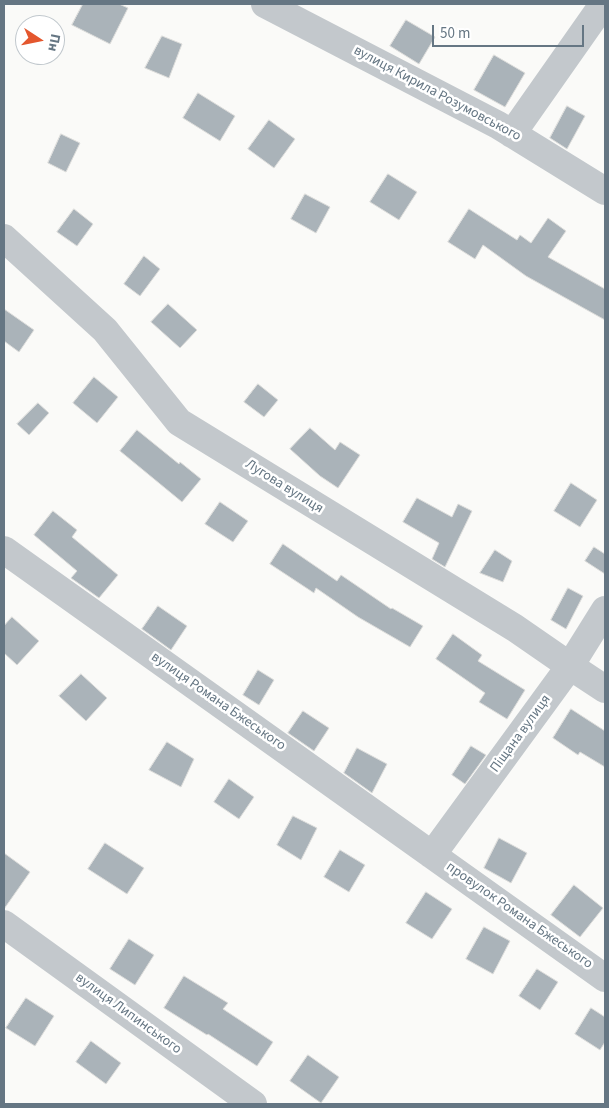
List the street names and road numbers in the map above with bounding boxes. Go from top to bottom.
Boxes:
street label: вулиця Кирила Розумовського [350,43,524,145]
street label: Лугова вулиця [242,456,326,518]
street label: вулиця Романа Бжеського [148,649,288,755]
street label: Піщана вулиця [487,692,555,776]
street label: провулок Романа Бжеського [443,859,595,973]
street label: вулиця Липинського [72,970,184,1058]

